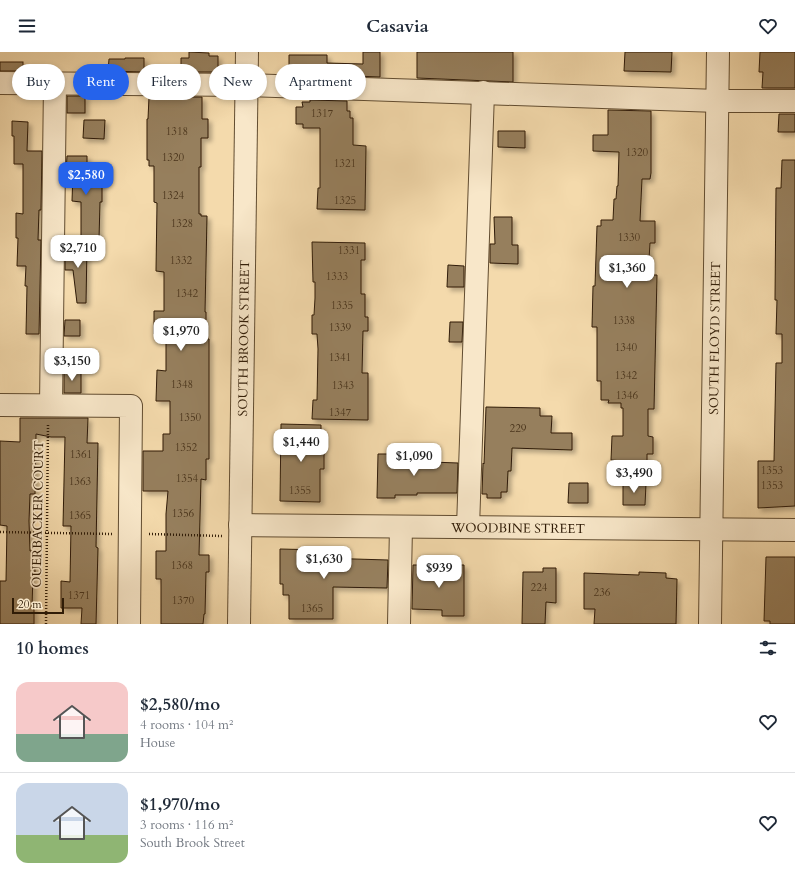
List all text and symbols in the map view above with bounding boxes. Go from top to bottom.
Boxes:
text: Casavia [366,14,429,39]
icon: menu [16,15,38,37]
icon: heart [757,15,779,37]
chip: Buy [12,64,65,100]
chip: Rent [73,64,129,100]
chip: Filters [137,64,201,100]
chip: New [209,64,267,100]
chip: Apartment [275,64,366,100]
house number: 1317 [311,106,334,121]
house number: 1318 [166,124,188,139]
house number: 1320 [626,145,649,160]
house number: 1320 [162,150,185,165]
house number: 1321 [334,156,356,171]
pin: $2,580 [53,162,119,196]
text: $2,580 [67,166,105,184]
house number: 1324 [162,188,185,203]
house number: 1325 [334,193,356,208]
house number: 1328 [171,216,193,231]
house number: 1330 [618,230,641,245]
pin: $2,710 [45,235,111,269]
text: $2,710 [59,239,97,257]
house number: 1331 [338,243,360,258]
house number: 1332 [170,253,193,268]
pin: $1,360 [594,255,660,289]
street label: SOUTH BROOK STREET [234,259,254,416]
text: $1,360 [608,259,646,277]
street label: SOUTH FLOYD STREET [705,261,725,415]
house number: 1333 [326,269,349,284]
house number: 1342 [176,286,199,301]
house number: 1335 [331,298,353,313]
house number: 1338 [613,313,635,328]
pin: $1,970 [148,318,214,352]
house number: 1339 [329,320,352,335]
text: $1,970 [162,322,200,340]
house number: 1340 [615,340,638,355]
pin: $3,150 [39,348,105,382]
house number: 1341 [329,350,351,365]
text: $3,150 [53,352,91,370]
house number: 1342 [615,368,638,383]
house number: 1348 [171,377,193,392]
house number: 1343 [332,378,355,393]
house number: 1346 [616,388,639,403]
house number: 1347 [329,405,352,420]
house number: 1350 [179,410,202,425]
house number: 229 [510,421,527,436]
pin: $1,440 [268,429,334,463]
text: $1,440 [282,433,320,451]
street label: OUERBACKER COURT [28,440,48,588]
house number: 1352 [175,440,198,455]
pin: $1,090 [381,443,447,477]
house number: 1361 [70,447,92,462]
text: $1,090 [395,447,433,465]
pin: $3,490 [601,460,667,494]
house number: 1353 [761,463,784,478]
text: $3,490 [615,464,653,482]
house number: 1354 [176,471,199,486]
house number: 1363 [69,474,92,489]
house number: 1353 [761,478,784,493]
house number: 1355 [289,483,311,498]
house number: 1356 [172,506,195,521]
house number: 1365 [69,508,91,523]
street label: WOODBINE STREET [450,519,586,538]
pin: $1,630 [291,546,357,580]
text: $1,630 [305,550,343,568]
pin: $939 [415,555,463,589]
house number: 1368 [171,558,193,573]
text: $939 [426,559,452,577]
house number: 224 [531,580,548,595]
house number: 236 [594,585,611,600]
house number: 1371 [68,588,90,603]
house number: 1370 [172,593,195,608]
scale bar [12,596,64,615]
text: 20 m [18,597,42,612]
house number: 1365 [301,601,323,616]
text: 10 homes [16,637,89,660]
icon: filters [757,637,779,659]
text: $2,580/mo [140,693,220,716]
icon: home [48,698,96,746]
icon: heart [757,711,779,733]
text: 4 rooms · 104 m² [140,716,233,734]
text: House [140,734,175,752]
text: $1,970/mo [140,793,220,816]
icon: home [48,799,96,847]
icon: heart [757,812,779,834]
text: 3 rooms · 116 m² [140,816,233,834]
text: South Brook Street [140,834,245,852]

